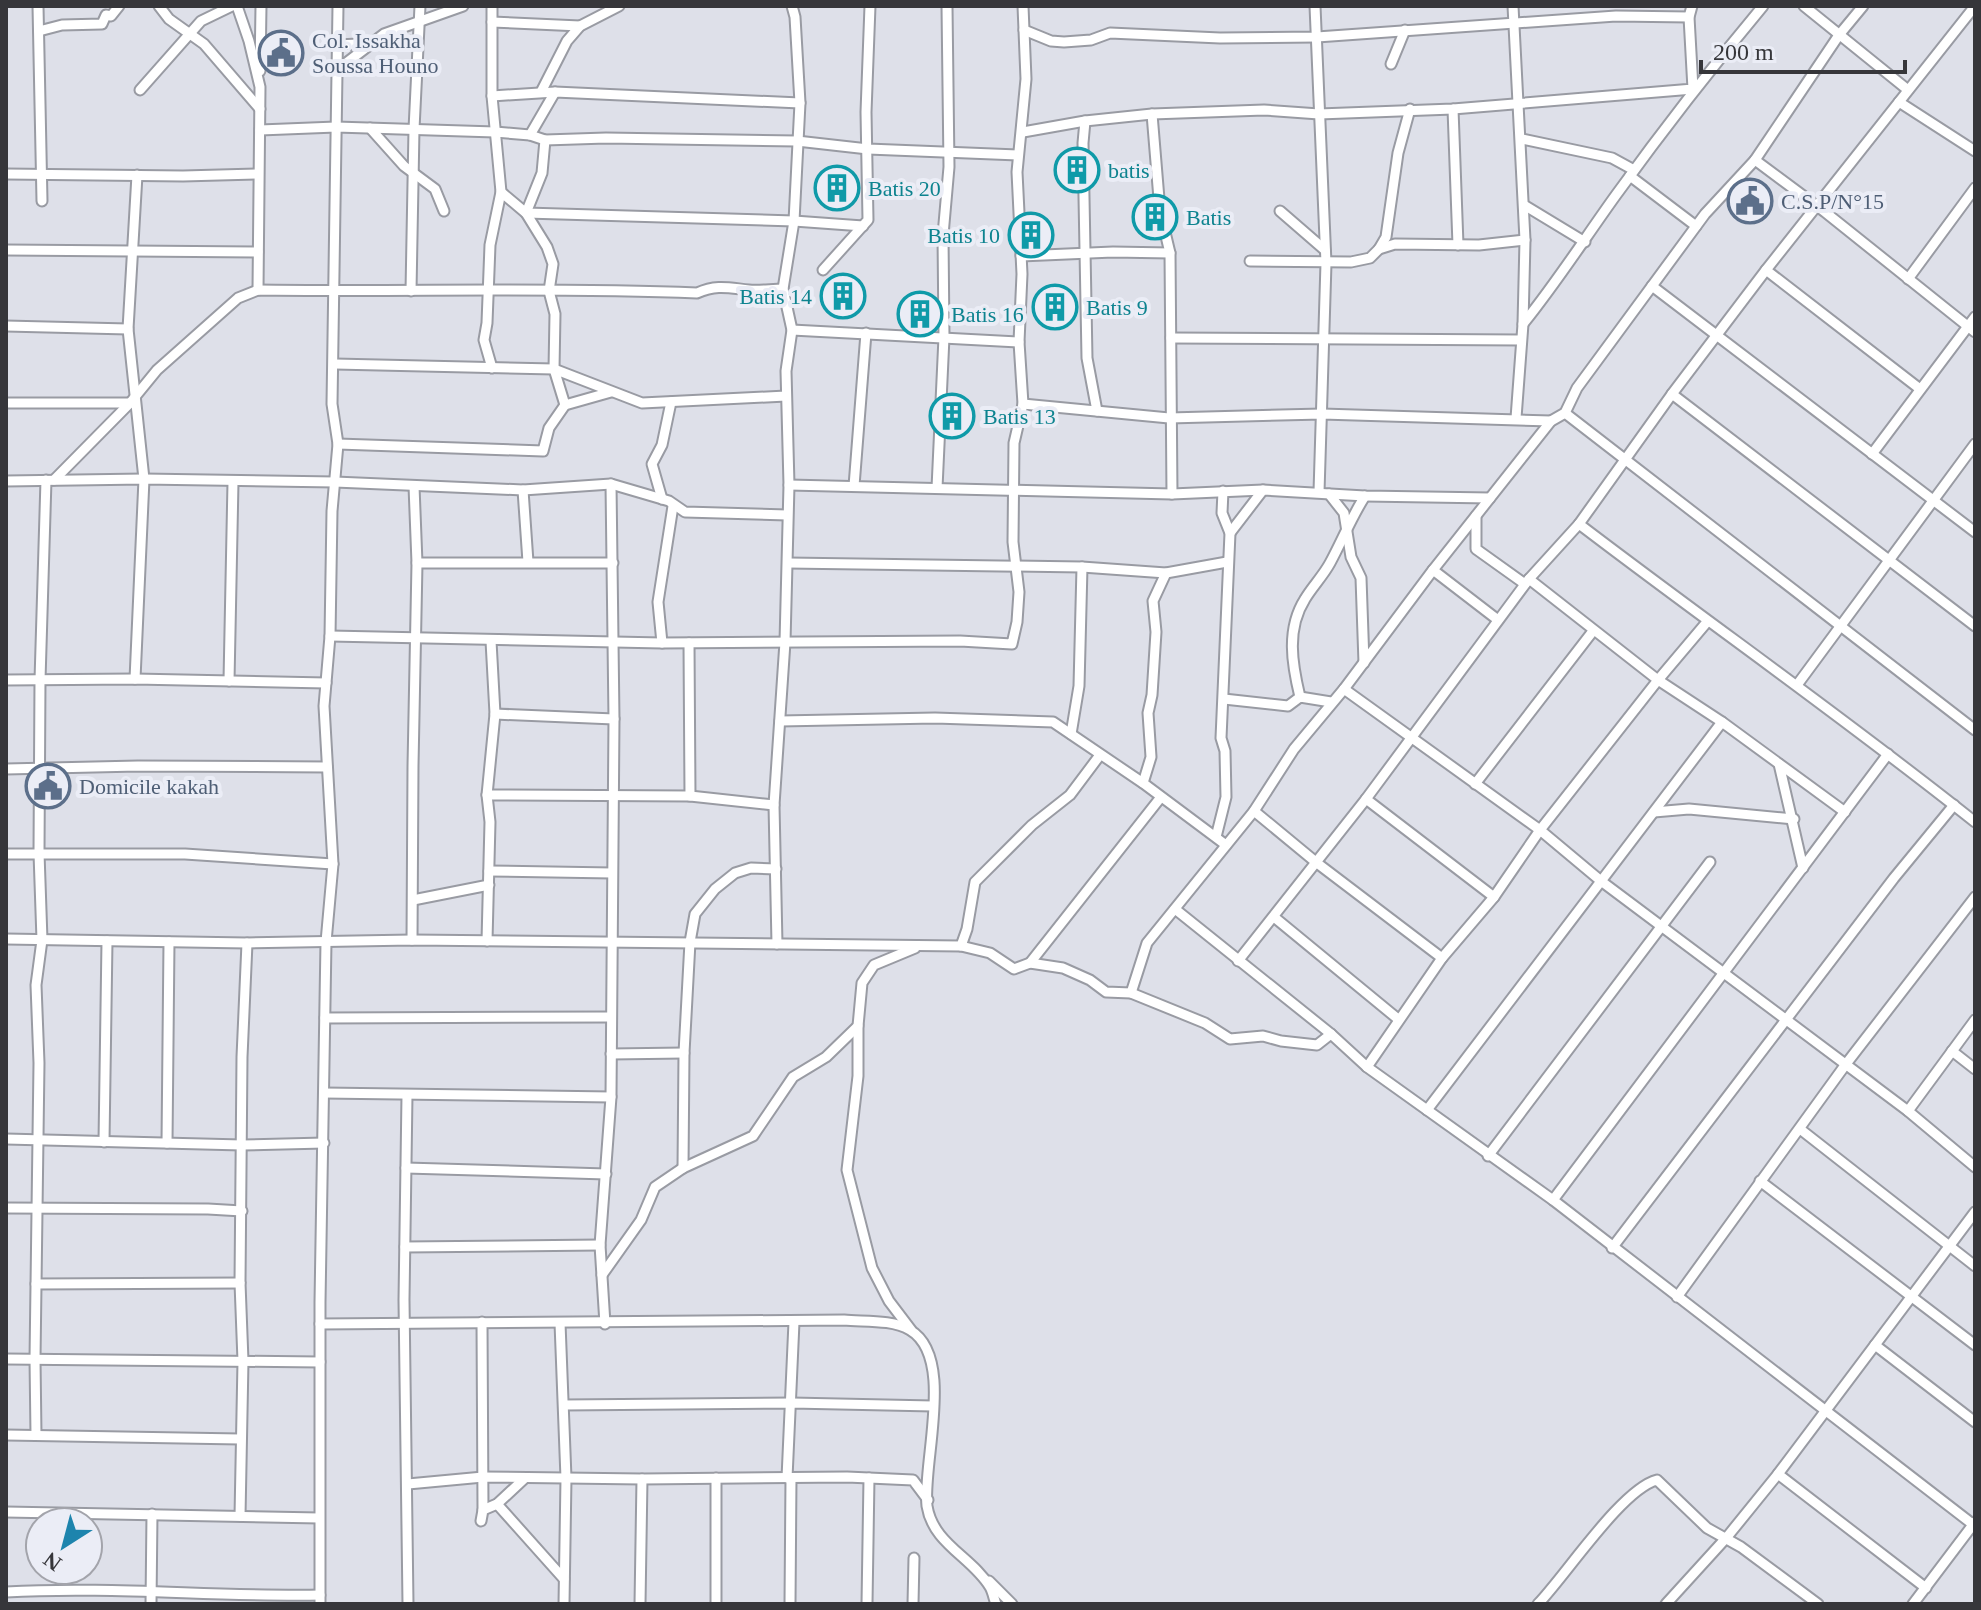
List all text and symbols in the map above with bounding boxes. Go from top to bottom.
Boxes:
scale bar [1701,24,1905,74]
place label: Col. Issakha Soussa Houno [312,28,439,78]
public building icon: Col. Issakha Soussa Houno [257,29,305,77]
text: 200 m [1713,39,1774,65]
building icon: batis [1053,146,1101,194]
place label: batis [1108,158,1150,183]
building icon: Batis 20 [813,164,861,212]
place label: Batis 20 [868,176,941,201]
public building icon: C.S.P/N°15 [1726,177,1774,225]
place label: C.S.P/N°15 [1781,189,1884,214]
building icon: Batis [1131,193,1179,241]
place label: Batis [1186,205,1231,230]
building icon: Batis 10 [1007,211,1055,259]
place label: Batis 10 [927,223,1000,248]
building icon: Batis 14 [819,272,867,320]
building icon: Batis 9 [1031,283,1079,331]
place label: Batis 14 [739,284,812,309]
building icon: Batis 16 [896,290,944,338]
place label: Batis 9 [1086,295,1148,320]
place label: Batis 16 [951,302,1024,327]
building icon: Batis 13 [928,392,976,440]
place label: Batis 13 [983,404,1056,429]
public building icon: Domicile kakah [24,762,72,810]
place label: Domicile kakah [79,774,219,799]
north arrow [24,1506,104,1586]
text: N [39,1547,66,1577]

